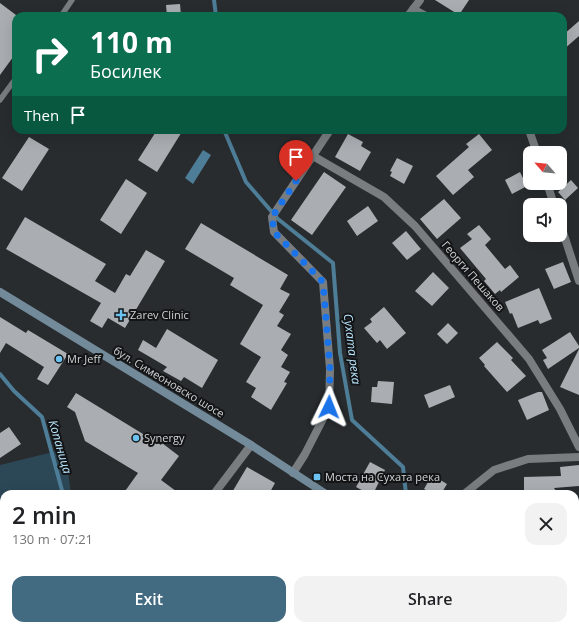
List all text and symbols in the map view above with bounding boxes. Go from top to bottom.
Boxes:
text: 110 m [90,23,173,61]
icon: right [24,28,76,80]
text: Босилек [90,59,162,83]
icon: arrive [67,104,89,126]
text: Then [24,105,59,125]
pin [279,140,313,181]
icon: arrive [285,146,307,168]
north arrow [523,146,567,190]
map controls [523,146,567,242]
button: sound [523,198,567,242]
street label: Георги Пешаков [439,237,508,314]
place label: Zarev Clinic [130,307,189,322]
marker: Zarev Clinic [115,309,127,321]
water label: Сухата река [340,313,365,385]
street label: бул. Симеоновско шосе [111,342,228,421]
place label: Mr Jeff [67,351,101,366]
marker: Mr Jeff [54,354,64,364]
position arrow [308,386,350,428]
water label: Копаница [45,418,76,476]
place label: Synergy [144,430,185,445]
marker: Synergy [131,433,141,443]
place label: Моста на Сухата река [325,469,440,484]
marker: Моста на Сухата река [312,472,322,482]
text: 2 min [12,498,77,531]
button: close [525,503,567,545]
text: 130 m · 07:21 [12,530,93,548]
button: Exit [12,576,286,622]
button: Share [294,576,567,622]

